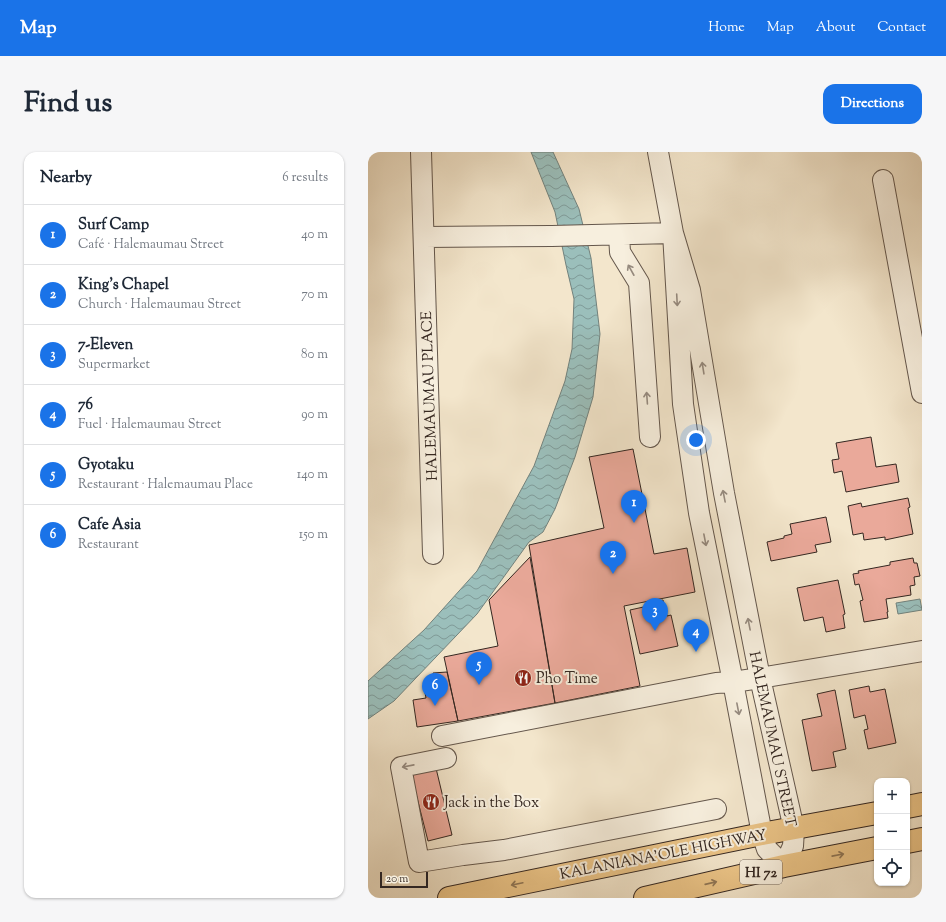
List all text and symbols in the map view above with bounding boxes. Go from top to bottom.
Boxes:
text: Map [20,15,57,42]
text: Home [708,18,745,38]
text: Map [767,18,794,38]
text: About [816,18,855,38]
text: Contact [877,18,926,38]
text: Find us [24,84,112,124]
button: Directions [823,84,922,124]
text: Nearby [40,166,92,190]
text: 6 results [282,169,328,187]
text: Surf Camp [78,215,149,236]
text: 1 [51,226,55,244]
text: 40 m [301,226,328,244]
text: Café · Halemaumau Street [78,236,224,254]
one-way arrow [627,264,635,276]
text: King’s Chapel [78,275,169,296]
text: 2 [50,286,56,304]
text: 70 m [301,286,328,304]
one-way arrow [673,293,680,306]
text: Church · Halemaumau Street [78,296,241,314]
street label: HALEMAUMAU PLACE [417,311,444,481]
text: 7-Eleven [78,335,133,356]
text: 3 [50,346,56,364]
text: 80 m [301,346,328,364]
text: Supermarket [78,356,150,374]
one-way arrow [699,362,707,375]
one-way arrow [644,392,651,405]
text: 76 [78,395,93,416]
text: 4 [50,406,56,424]
text: 90 m [301,406,328,424]
text: Fuel · Halemaumau Street [78,416,221,434]
your location [686,430,706,450]
text: Gyotaku [78,455,134,476]
text: 5 [51,466,55,484]
text: 140 m [297,466,328,484]
text: Restaurant · Halemaumau Place [78,476,253,494]
pin: 1 [621,490,647,523]
one-way arrow [720,490,728,503]
text: Cafe Asia [78,515,141,536]
text: 6 [50,526,56,544]
text: 150 m [299,526,328,544]
one-way arrow [701,533,709,546]
text: Restaurant [78,536,139,554]
pin: 2 [600,541,626,574]
pin: 3 [642,598,668,631]
one-way arrow [745,618,753,631]
pin: 4 [683,619,709,652]
street label: HALEMAUMAU STREET [743,650,800,829]
pin: 5 [466,652,492,685]
restaurant icon: Pho Time [513,668,533,688]
place label: Pho Time [536,669,598,690]
pin: 6 [422,673,448,706]
one-way arrow [735,702,743,715]
one-way arrow [402,762,415,770]
map controls [874,778,910,886]
button: + [874,778,910,814]
restaurant icon: Jack in the Box [421,792,441,812]
place label: Jack in the Box [443,793,539,814]
button: − [874,814,910,850]
street label: KALANIANA’OLE HIGHWAY [558,825,769,886]
button: locate [874,850,910,886]
one-way arrow [831,851,844,859]
road number: HI 72 [740,860,782,884]
scale bar [380,870,428,889]
text: 20 m [386,871,408,887]
one-way arrow [704,879,717,887]
one-way arrow [511,880,524,888]

